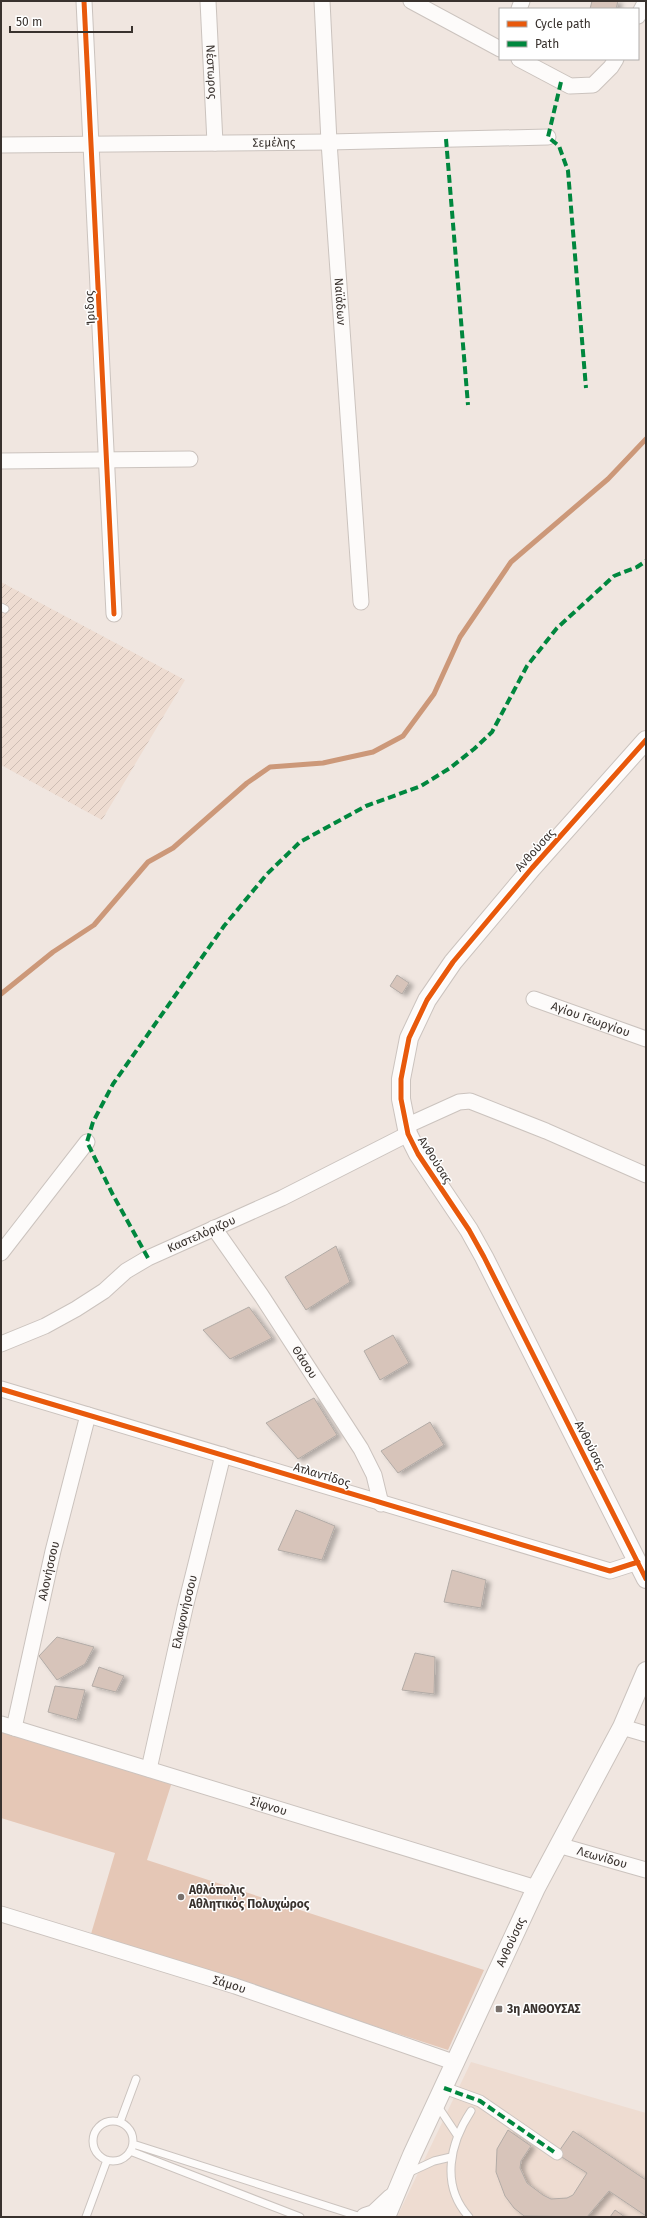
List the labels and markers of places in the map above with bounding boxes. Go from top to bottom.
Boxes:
place label: Αθλόπολις Αθλητικός Πολυχώρος [188,1882,310,1911]
marker: Αθλόπολις Αθλητικός Πολυχώρος [176,1892,186,1902]
place label: 3η ΑΝΘΟΥΣΑΣ [506,2002,581,2016]
marker: 3η ΑΝΘΟΥΣΑΣ [494,2004,504,2014]

